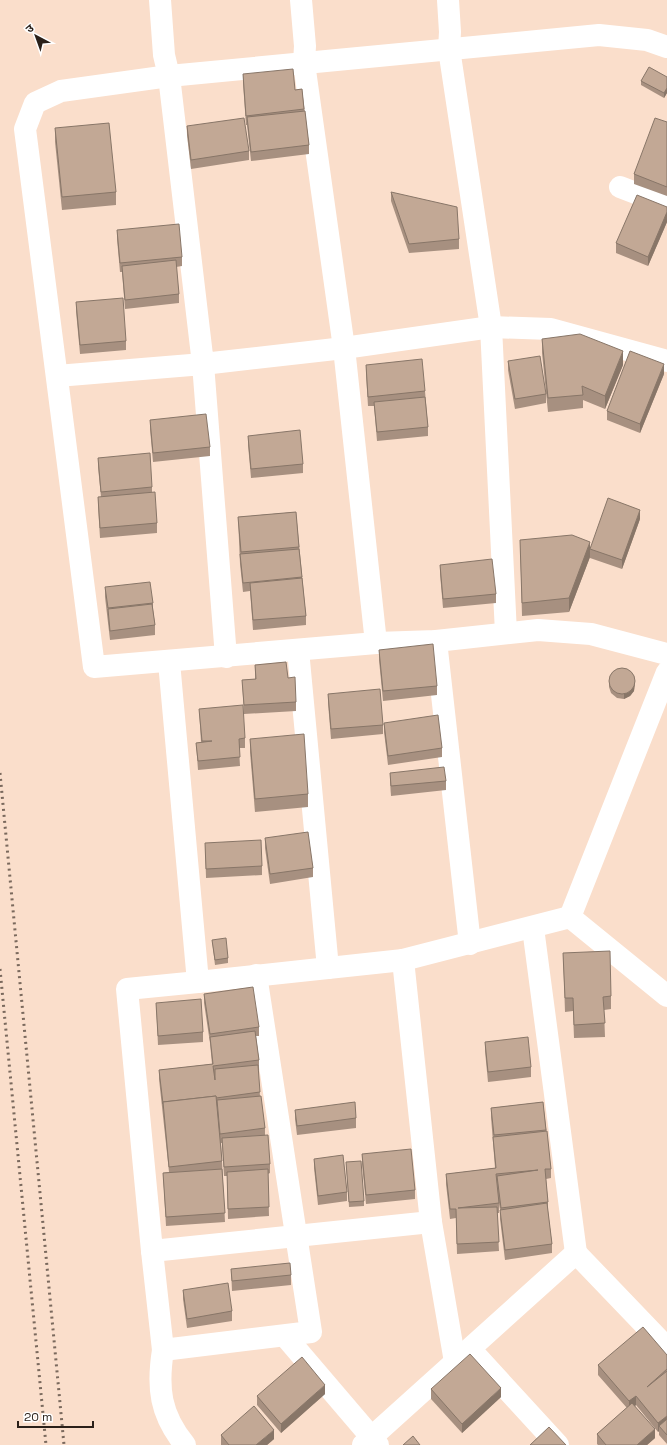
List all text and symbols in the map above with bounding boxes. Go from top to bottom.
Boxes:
north arrow [16,16,56,56]
text: उ [22,21,37,36]
scale bar [18,1403,93,1429]
text: 20 m [24,1409,52,1425]

